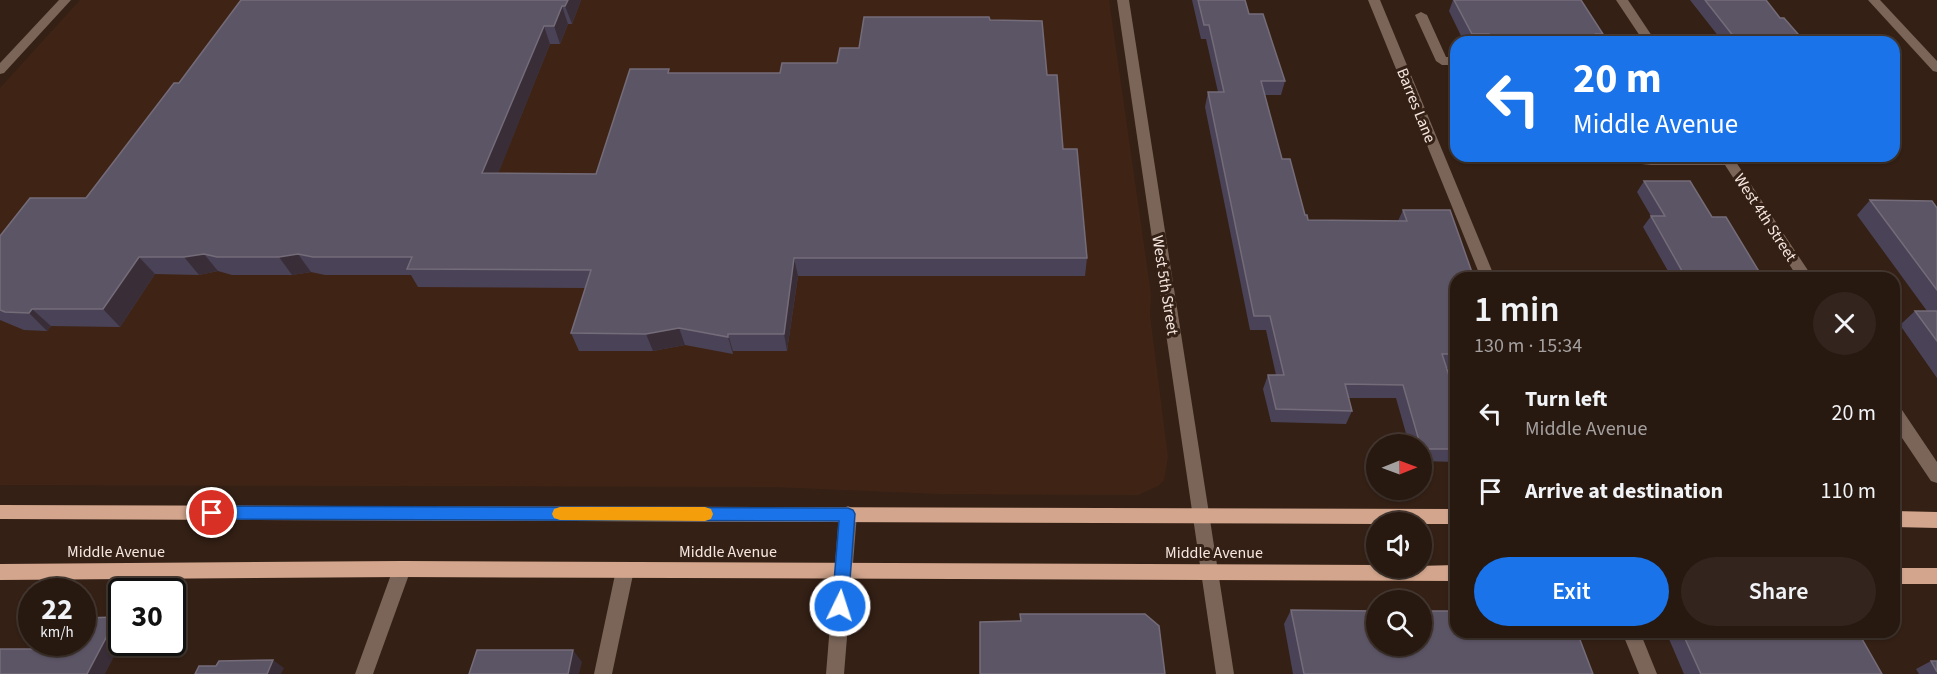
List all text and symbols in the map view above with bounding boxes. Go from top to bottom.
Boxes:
text: 20 m [1573,49,1662,109]
icon: left [1474,60,1552,138]
street label: Barres Lane [1391,65,1441,146]
text: Middle Avenue [1573,105,1738,144]
street label: West 4th Street [1728,169,1802,266]
street label: West 5th Street [1146,234,1184,337]
text: 1 min [1474,284,1560,335]
button: close [1813,292,1876,355]
text: 130 m · 15:34 [1474,332,1582,360]
text: Turn left [1525,383,1607,415]
icon: left [1474,397,1507,430]
text: 20 m [1831,397,1876,429]
text: Middle Avenue [1525,415,1647,443]
north arrow [1366,434,1432,500]
map controls [1366,434,1432,656]
icon: arrive [1474,475,1507,508]
text: Arrive at destination [1525,475,1723,507]
text: 110 m [1821,475,1876,507]
pin [186,487,237,538]
icon: arrive [195,496,228,529]
button: sound [1366,512,1432,578]
street label: Middle Avenue [67,541,165,563]
street label: Middle Avenue [679,541,777,563]
street label: Middle Avenue [1165,542,1263,564]
button: Exit [1474,557,1669,626]
button: Share [1681,557,1876,626]
position arrow [808,574,872,638]
speed limit sign: 30 [108,578,186,656]
text: 22 [41,588,73,631]
button: search [1366,590,1432,656]
text: km/h [40,622,74,643]

